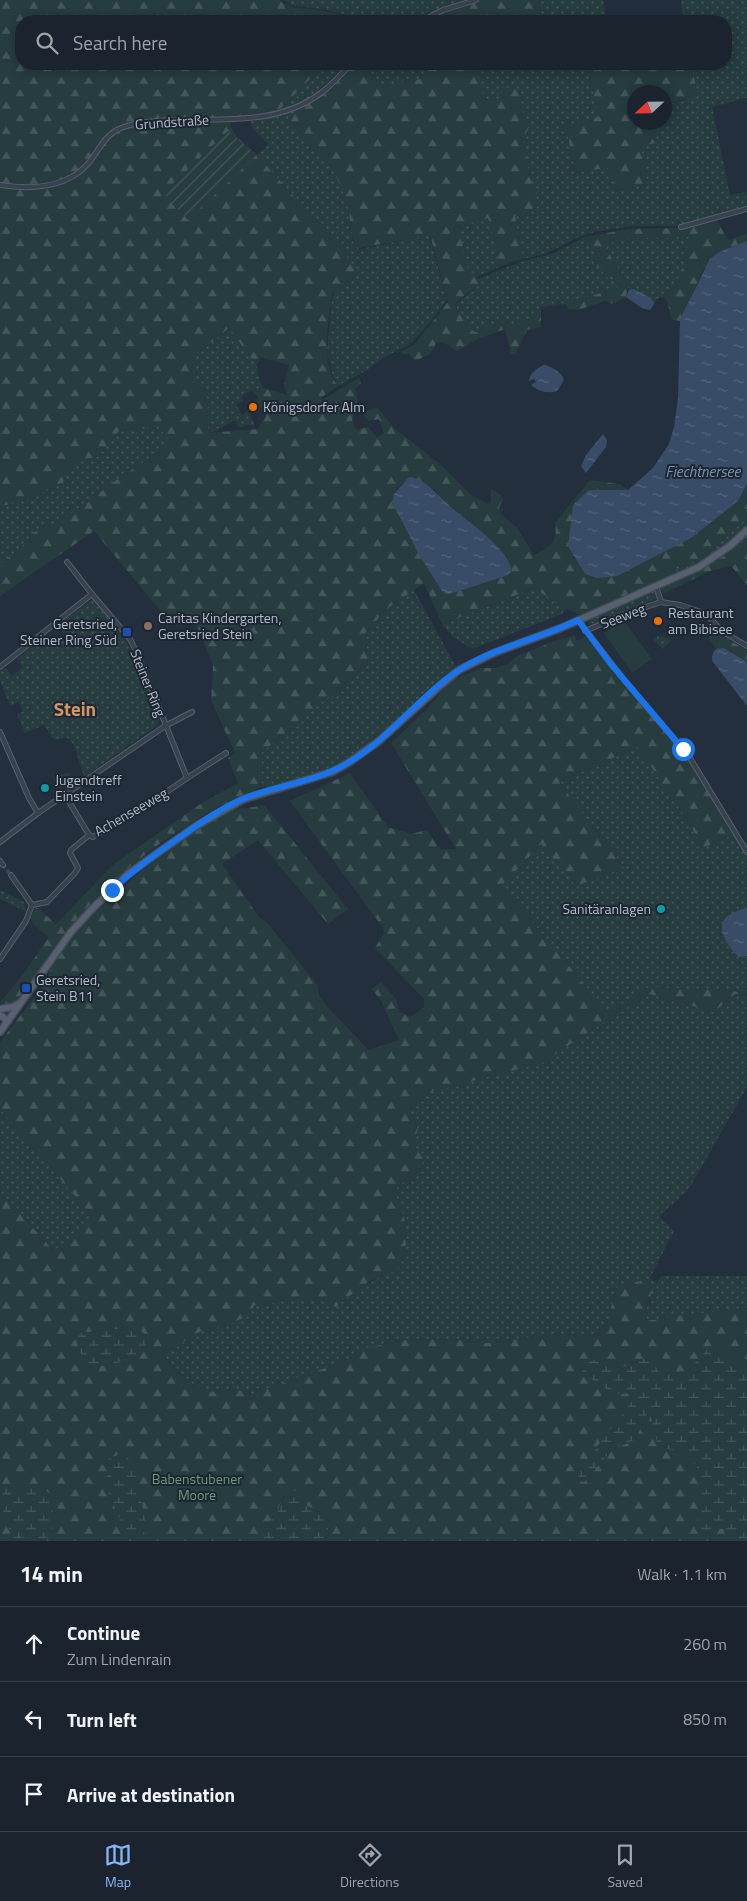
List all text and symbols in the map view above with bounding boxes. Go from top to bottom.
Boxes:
search box [15,15,732,70]
text: Search here [73,28,167,57]
icon: search [33,29,61,57]
north arrow [627,85,672,130]
street label: Grundstraße [134,108,210,135]
place label: Königsdorfer Alm [263,396,365,417]
marker: Königsdorfer Alm [247,401,259,413]
water label: Fiechtnersee [666,460,742,483]
street label: Seeweg [597,597,648,634]
place label: Restaurant am Bibisee [668,602,734,639]
place label: Caritas Kindergarten, Geretsried Stein [158,607,282,644]
place label: Geretsried, Steiner Ring Süd [20,613,117,650]
marker: Restaurant am Bibisee [652,615,664,627]
marker: Caritas Kindergarten, Geretsried Stein [142,620,154,632]
marker: Geretsried, Steiner Ring Süd [121,626,133,638]
street label: Steiner Ring [125,646,172,720]
district label: Stein [54,694,96,723]
route start [672,738,695,761]
place label: Jugendtreff Einstein [55,769,122,806]
marker: Jugendtreff Einstein [39,782,51,794]
street label: Achenseeweg [90,782,171,841]
route end [101,879,124,902]
place label: Sanitäranlagen [562,898,651,919]
marker: Sanitäranlagen [655,903,667,915]
place label: Geretsried, Stein B11 [36,969,100,1006]
marker: Geretsried, Stein B11 [20,982,32,994]
park label: Babenstubener Moore [152,1468,242,1505]
text: 14 min [20,1558,83,1590]
text: Walk · 1.1 km [637,1562,727,1586]
text: Continue [67,1618,140,1647]
icon: ahead [20,1630,48,1658]
text: 260 m [683,1632,727,1656]
text: Zum Lindenrain [67,1647,171,1671]
icon: left [20,1705,48,1733]
text: Turn left [67,1705,137,1734]
text: 850 m [683,1707,727,1731]
icon: arrive [20,1780,48,1808]
text: Arrive at destination [67,1780,235,1809]
tab: Map [104,1841,132,1892]
tab: Directions [340,1841,399,1892]
tab: Saved [607,1841,643,1892]

